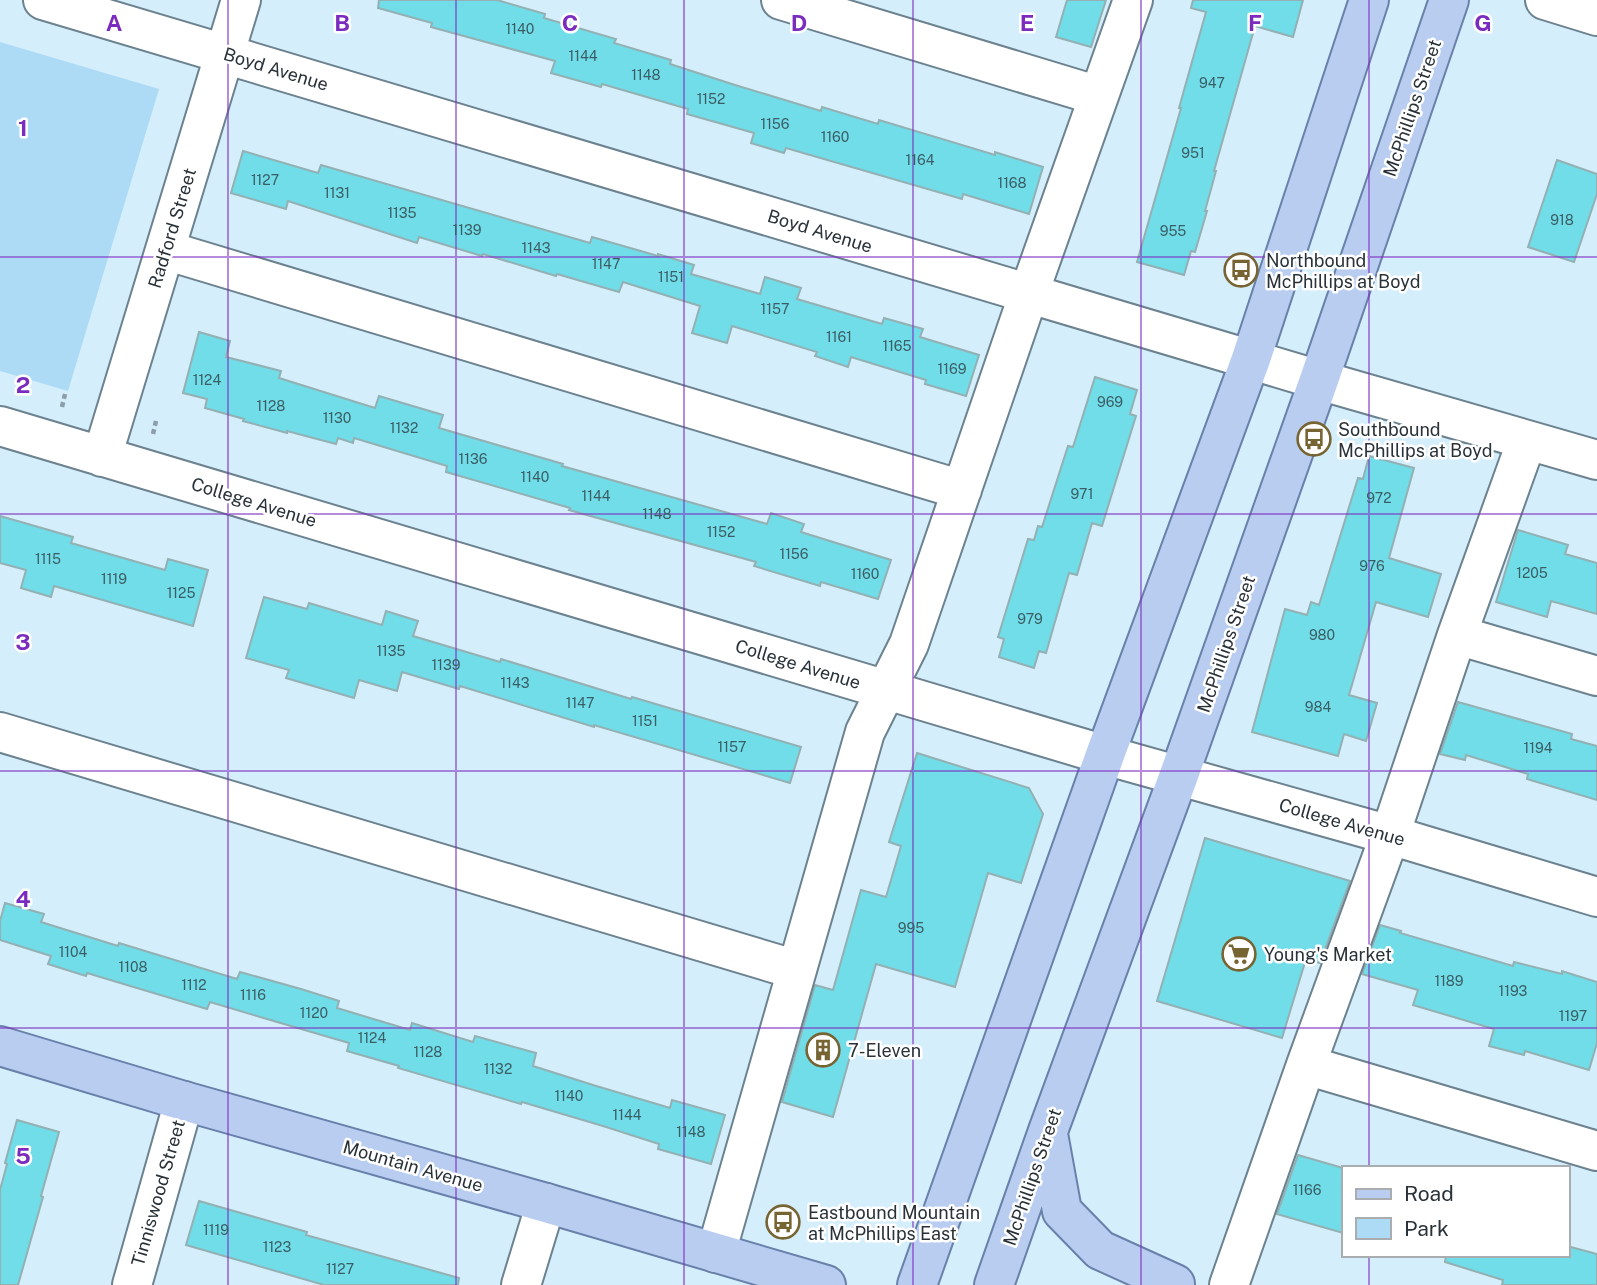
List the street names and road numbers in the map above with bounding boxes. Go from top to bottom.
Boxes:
street label: McPhillips Street [1379,37,1445,179]
street label: Boyd Avenue [221,43,331,95]
street label: Radford Street [144,165,200,291]
street label: Boyd Avenue [765,205,875,257]
street label: College Avenue [189,473,319,531]
street label: McPhillips Street [1193,573,1259,715]
street label: College Avenue [733,635,863,693]
street label: College Avenue [1277,794,1407,850]
street label: McPhillips Street [999,1106,1065,1248]
street label: Tinniswood Street [127,1117,189,1269]
street label: Mountain Avenue [341,1136,485,1196]

